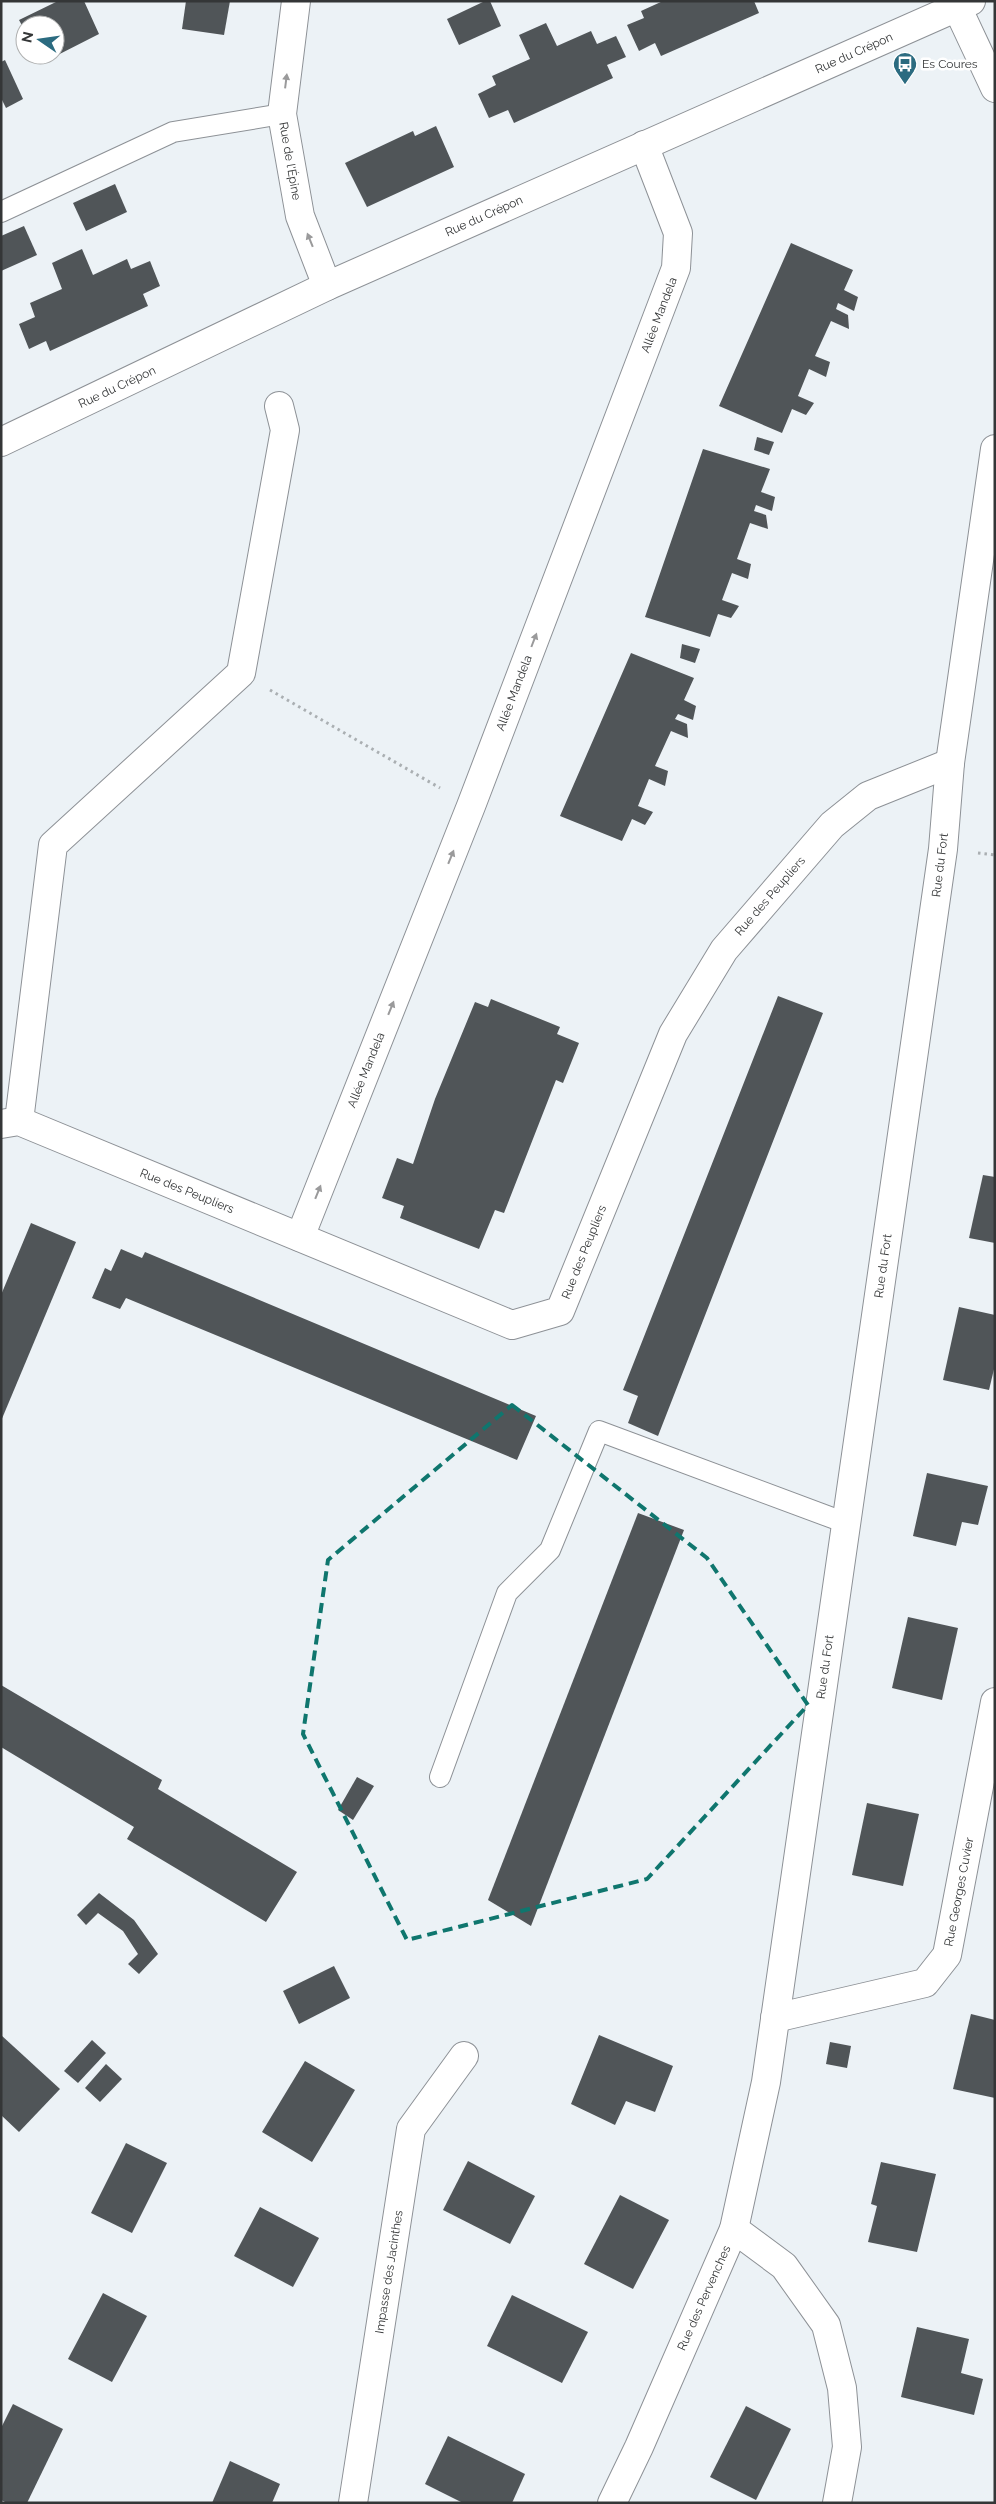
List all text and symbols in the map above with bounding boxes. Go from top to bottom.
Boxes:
north arrow [15,15,65,65]
text: N [18,30,36,44]
street label: Rue du Crépon [813,30,895,76]
bus stop icon: Es Coures [892,51,918,85]
place label: Es Coures [922,57,978,71]
one-way arrow [282,73,290,89]
street label: Rue de l'Épine [276,121,304,201]
street label: Rue du Crépon [443,193,525,239]
one-way arrow [305,233,313,248]
street label: Allée Mandela [638,275,680,355]
street label: Rue du Crépon [76,363,158,411]
one-way arrow [530,632,538,647]
street label: Allée Mandela [493,653,535,733]
street label: Rue du Fort [929,832,951,898]
one-way arrow [447,850,455,864]
street label: Rue des Peupliers [732,853,808,938]
one-way arrow [387,1001,395,1015]
street label: Allée Mandela [345,1030,387,1110]
street label: Rue des Peupliers [138,1166,236,1216]
one-way arrow [314,1184,322,1199]
street label: Rue des Peupliers [559,1203,609,1301]
street label: Rue du Fort [872,1233,894,1299]
street label: Rue du Fort [814,1634,836,1700]
street label: Rue Georges Cuvier [942,1836,977,1948]
street label: Impasse des Jacinthes [372,2209,406,2335]
street label: Rue des Pervenches [675,2243,734,2353]

